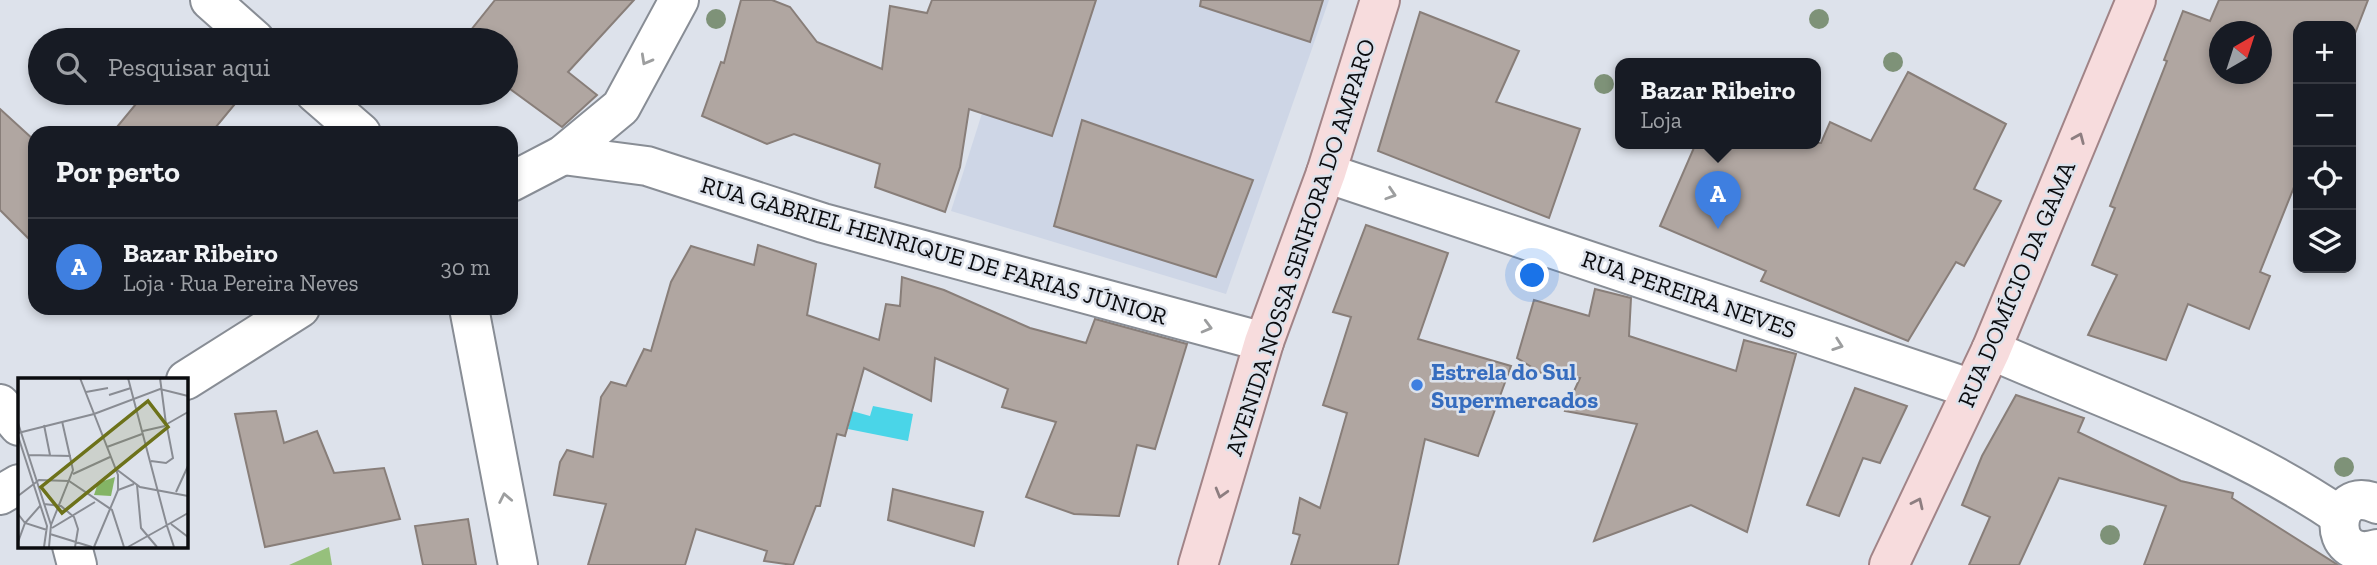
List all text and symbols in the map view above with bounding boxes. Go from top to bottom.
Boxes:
north arrow [2209,21,2272,84]
map controls [2293,21,2356,273]
button: + [2293,21,2356,84]
search box [28,28,518,105]
street label: AVENIDA NOSSA SENHORA DO AMPARO [1219,35,1381,459]
icon: search [52,48,90,86]
text: Pesquisar aqui [108,51,270,83]
one-way arrow [641,53,654,65]
popup [1615,58,1821,149]
text: Bazar Ribeiro [1641,74,1795,106]
button: − [2293,84,2356,147]
text: Loja [1641,106,1682,134]
one-way arrow [2071,133,2085,145]
button: locate [2293,147,2356,210]
text: Por perto [56,154,180,190]
street label: RUA DOMÍCIO DA GAMA [1951,156,2081,411]
street label: RUA GABRIEL HENRIQUE DE FARIAS JÚNIOR [698,169,1171,331]
pin: A [1695,171,1741,229]
one-way arrow [1384,186,1396,200]
button: layers [2293,210,2356,273]
text: Bazar Ribeiro [123,237,278,269]
street label: RUA PEREIRA NEVES [1578,244,1800,344]
text: A [71,253,87,281]
text: 30 m [440,253,490,281]
your location [1515,258,1549,292]
text: Loja · Rua Pereira Neves [123,269,359,297]
one-way arrow [1201,319,1213,334]
one-way arrow [1832,336,1844,351]
place label: Estrela do Sul Supermercados [1431,357,1598,414]
marker: Estrela do Sul Supermercados [1409,377,1425,393]
inset map [18,378,187,548]
one-way arrow [1215,487,1229,499]
one-way arrow [499,492,514,504]
one-way arrow [1910,498,1924,510]

